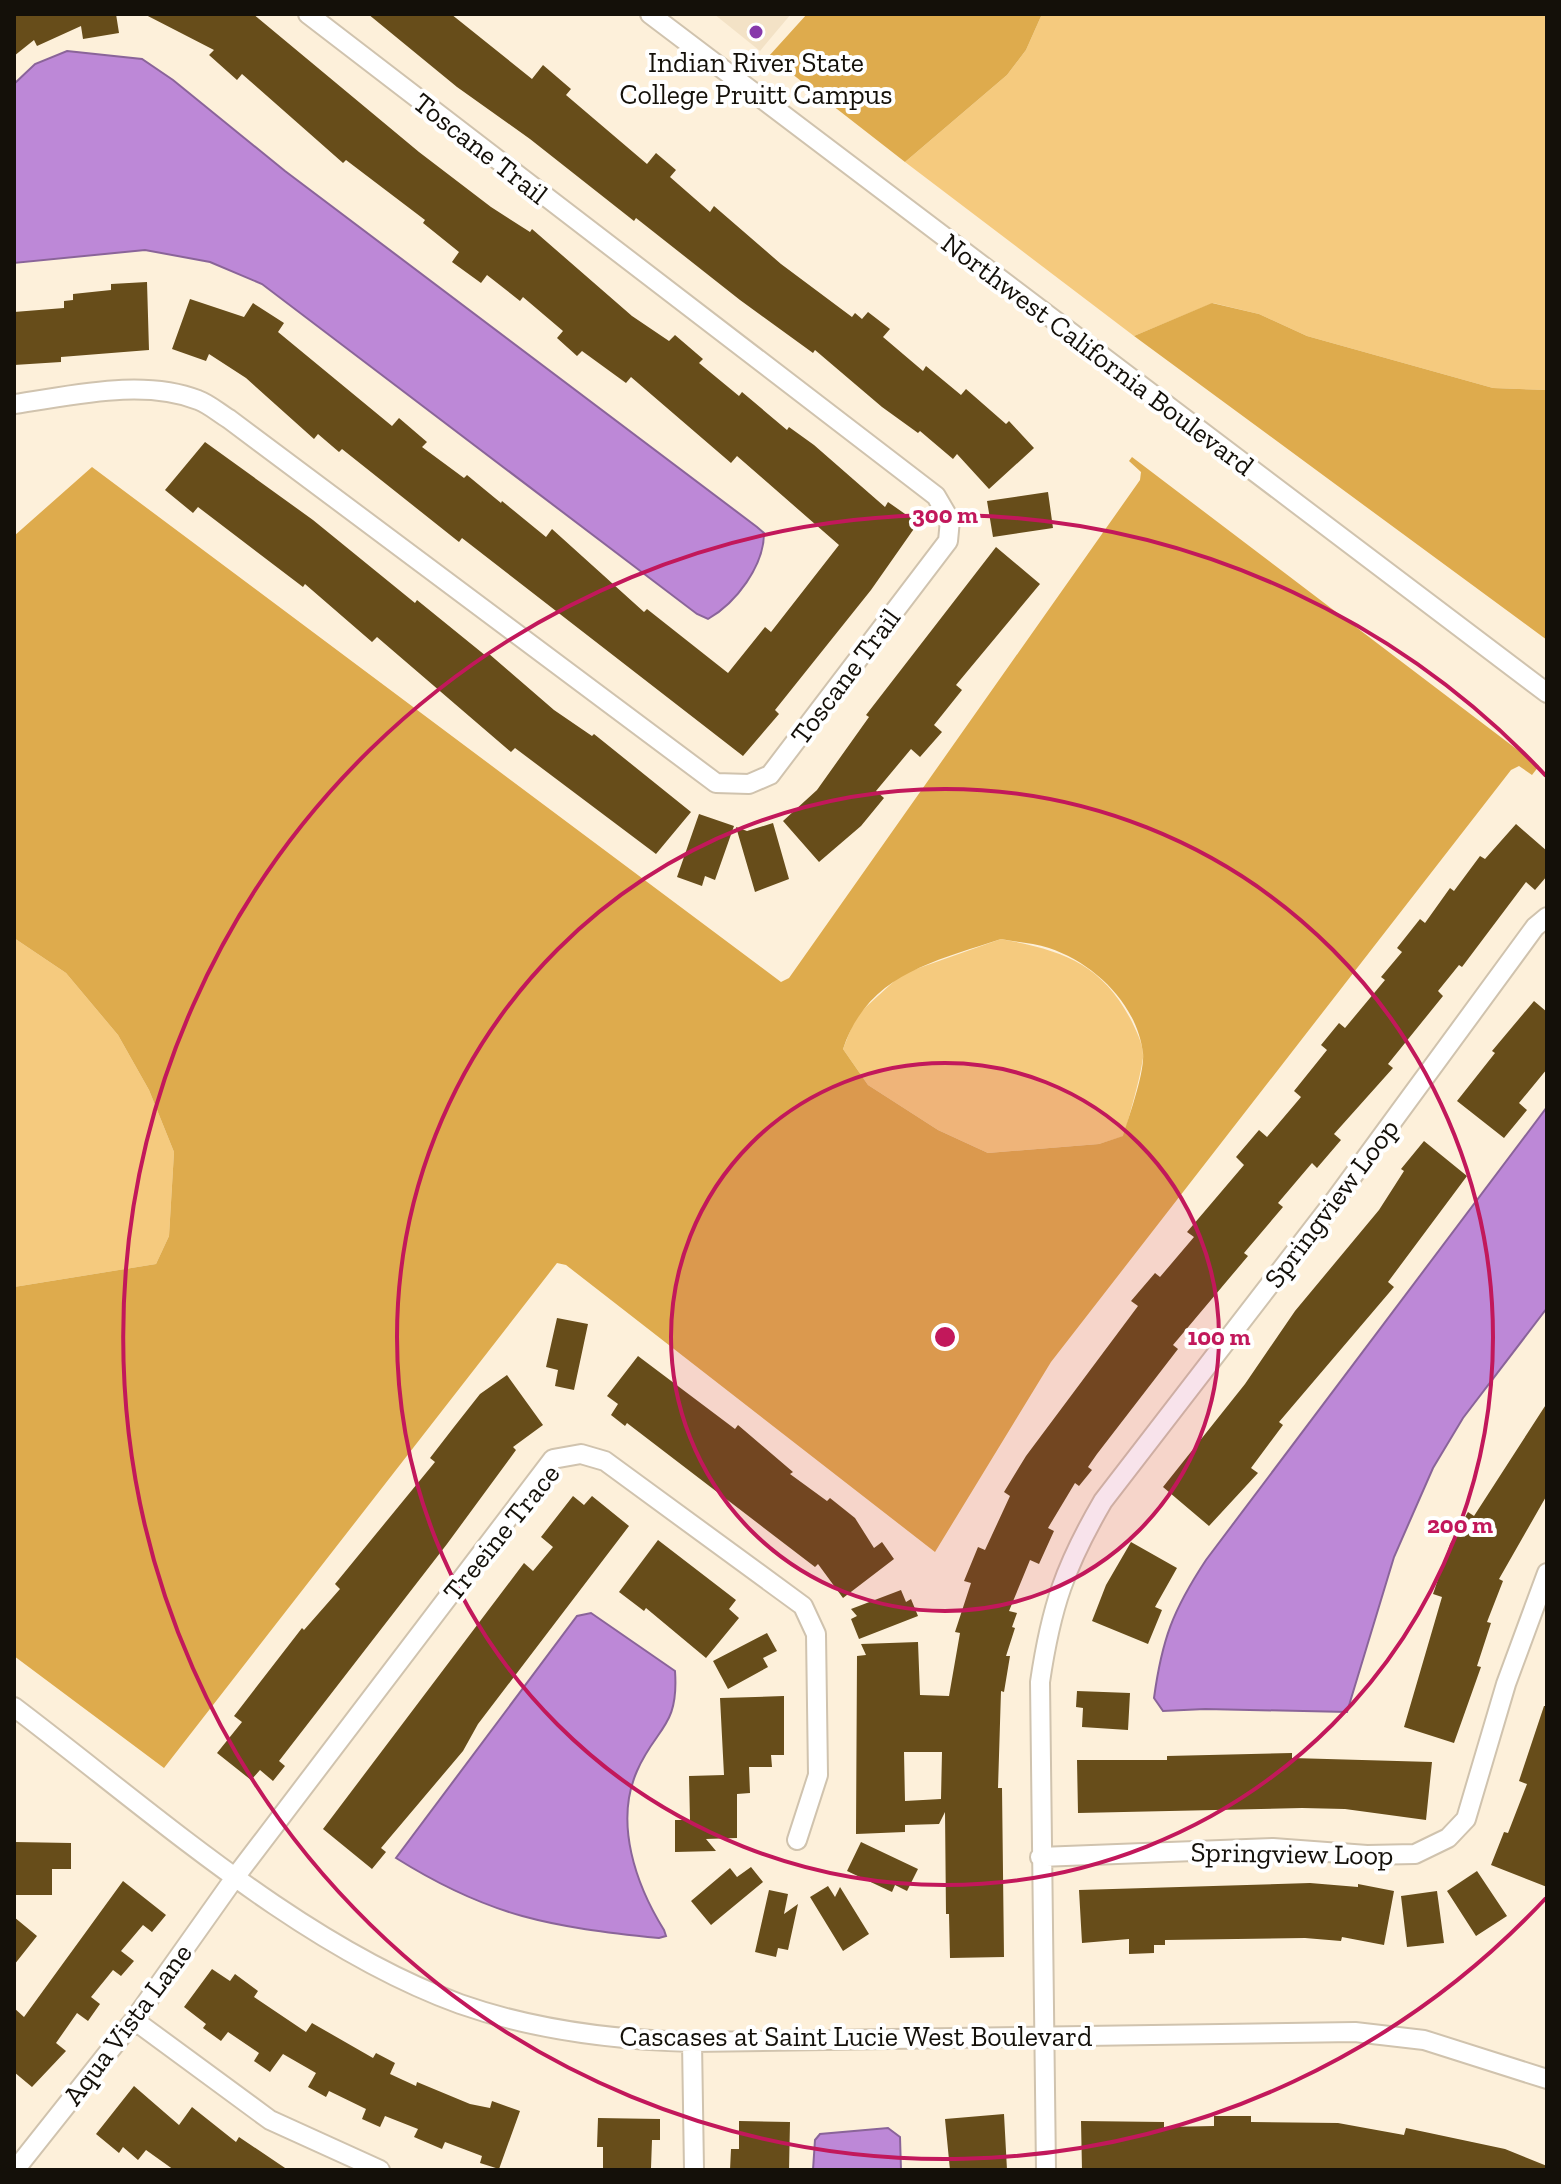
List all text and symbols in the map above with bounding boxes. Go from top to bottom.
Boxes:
marker: Indian River State College Pruitt Campus [747,23,765,41]
place label: Indian River State College Pruitt Campus [619,46,893,111]
street label: Toscane Trail [407,86,554,211]
street label: Northwest California Boulevard [935,226,1260,483]
text: 300 m [912,500,978,529]
street label: Toscane Trail [784,602,907,751]
street label: Springview Loop [1257,1112,1406,1294]
text: 100 m [1188,1322,1250,1351]
centre of rings [931,1323,959,1351]
street label: Treeine Trace [436,1457,567,1607]
text: 200 m [1427,1510,1493,1539]
street label: Springview Loop [1190,1835,1394,1872]
street label: Aqua Vista Lane [56,1937,199,2111]
street label: Cascases at Saint Lucie West Boulevard [620,2020,1092,2053]

